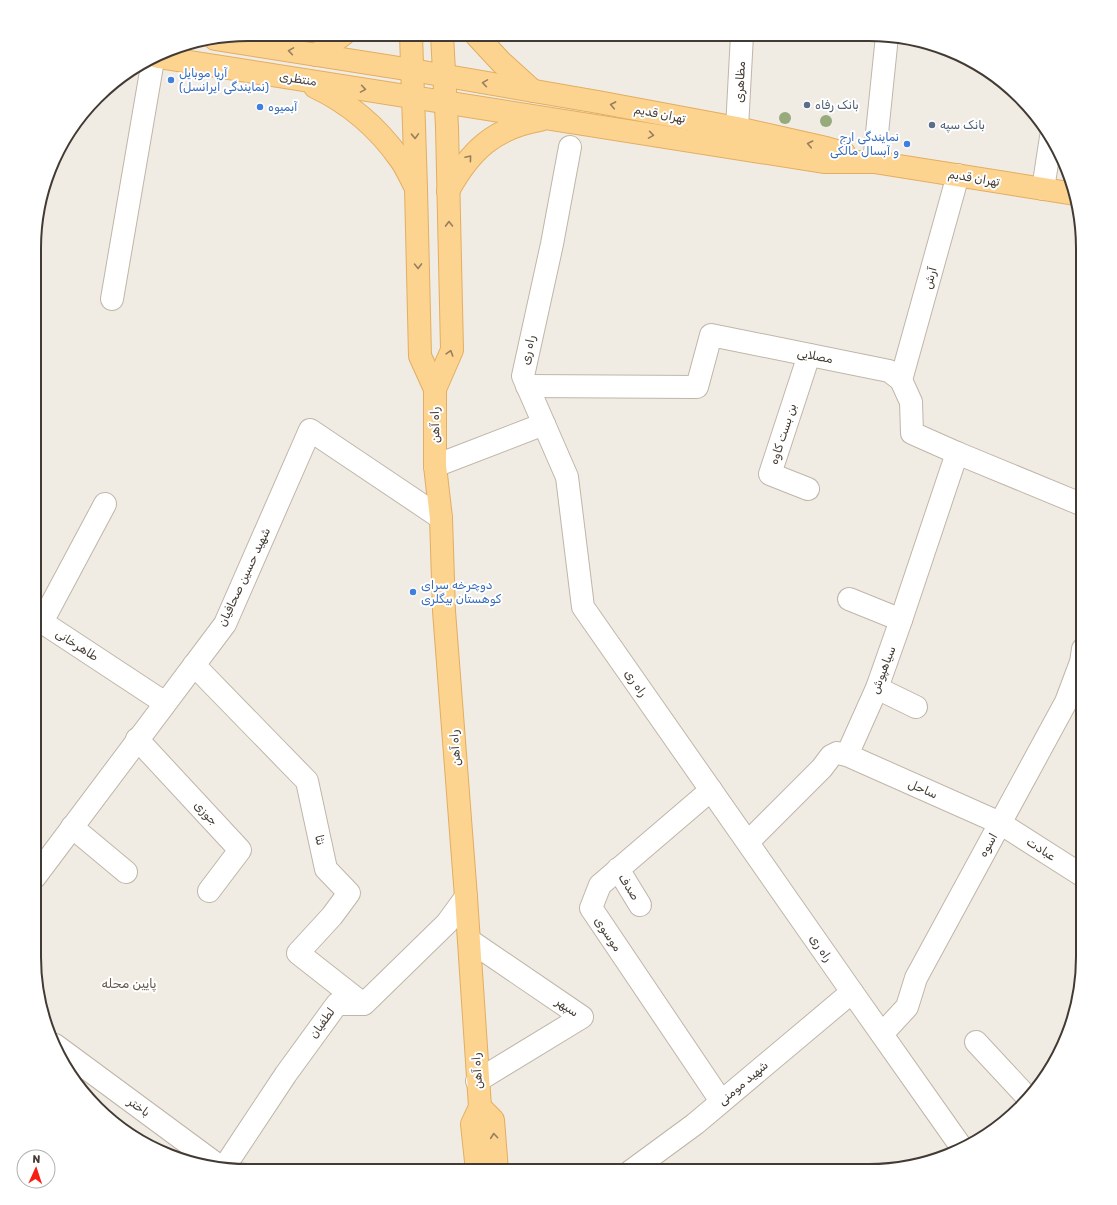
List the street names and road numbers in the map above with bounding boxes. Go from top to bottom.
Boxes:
street label: مظاهری [732,60,749,103]
street label: منتظری [278,69,318,90]
street label: تهران قدیم [633,102,687,127]
street label: تهران قدیم [947,167,1001,190]
street label: آرش [920,265,941,291]
street label: راه ری [518,334,539,366]
street label: مصلایی [796,346,834,367]
street label: بن بست کاوه [767,402,800,466]
street label: راه آهن [428,407,443,443]
street label: شهید حسین صحافیان [215,525,273,629]
street label: طاهرخانی [52,626,101,665]
street label: سیاهپوش [868,644,899,696]
street label: راه ری [621,667,650,700]
street label: راه آهن [447,729,464,767]
street label: ساحل [906,776,940,802]
street label: جوزی [191,798,221,829]
street label: اسوه [976,831,1001,860]
street label: نثا [312,833,328,847]
street label: عبادت [1024,835,1058,864]
street label: صدف [615,871,643,903]
street label: موسوی [591,914,625,955]
street label: راه ری [806,932,835,965]
street label: سپهر [552,994,581,1020]
street label: لطفیان [306,1005,338,1041]
street label: راه آهن [469,1052,486,1090]
street label: شهید مومنی [715,1058,772,1109]
street label: باختر [124,1094,153,1120]

